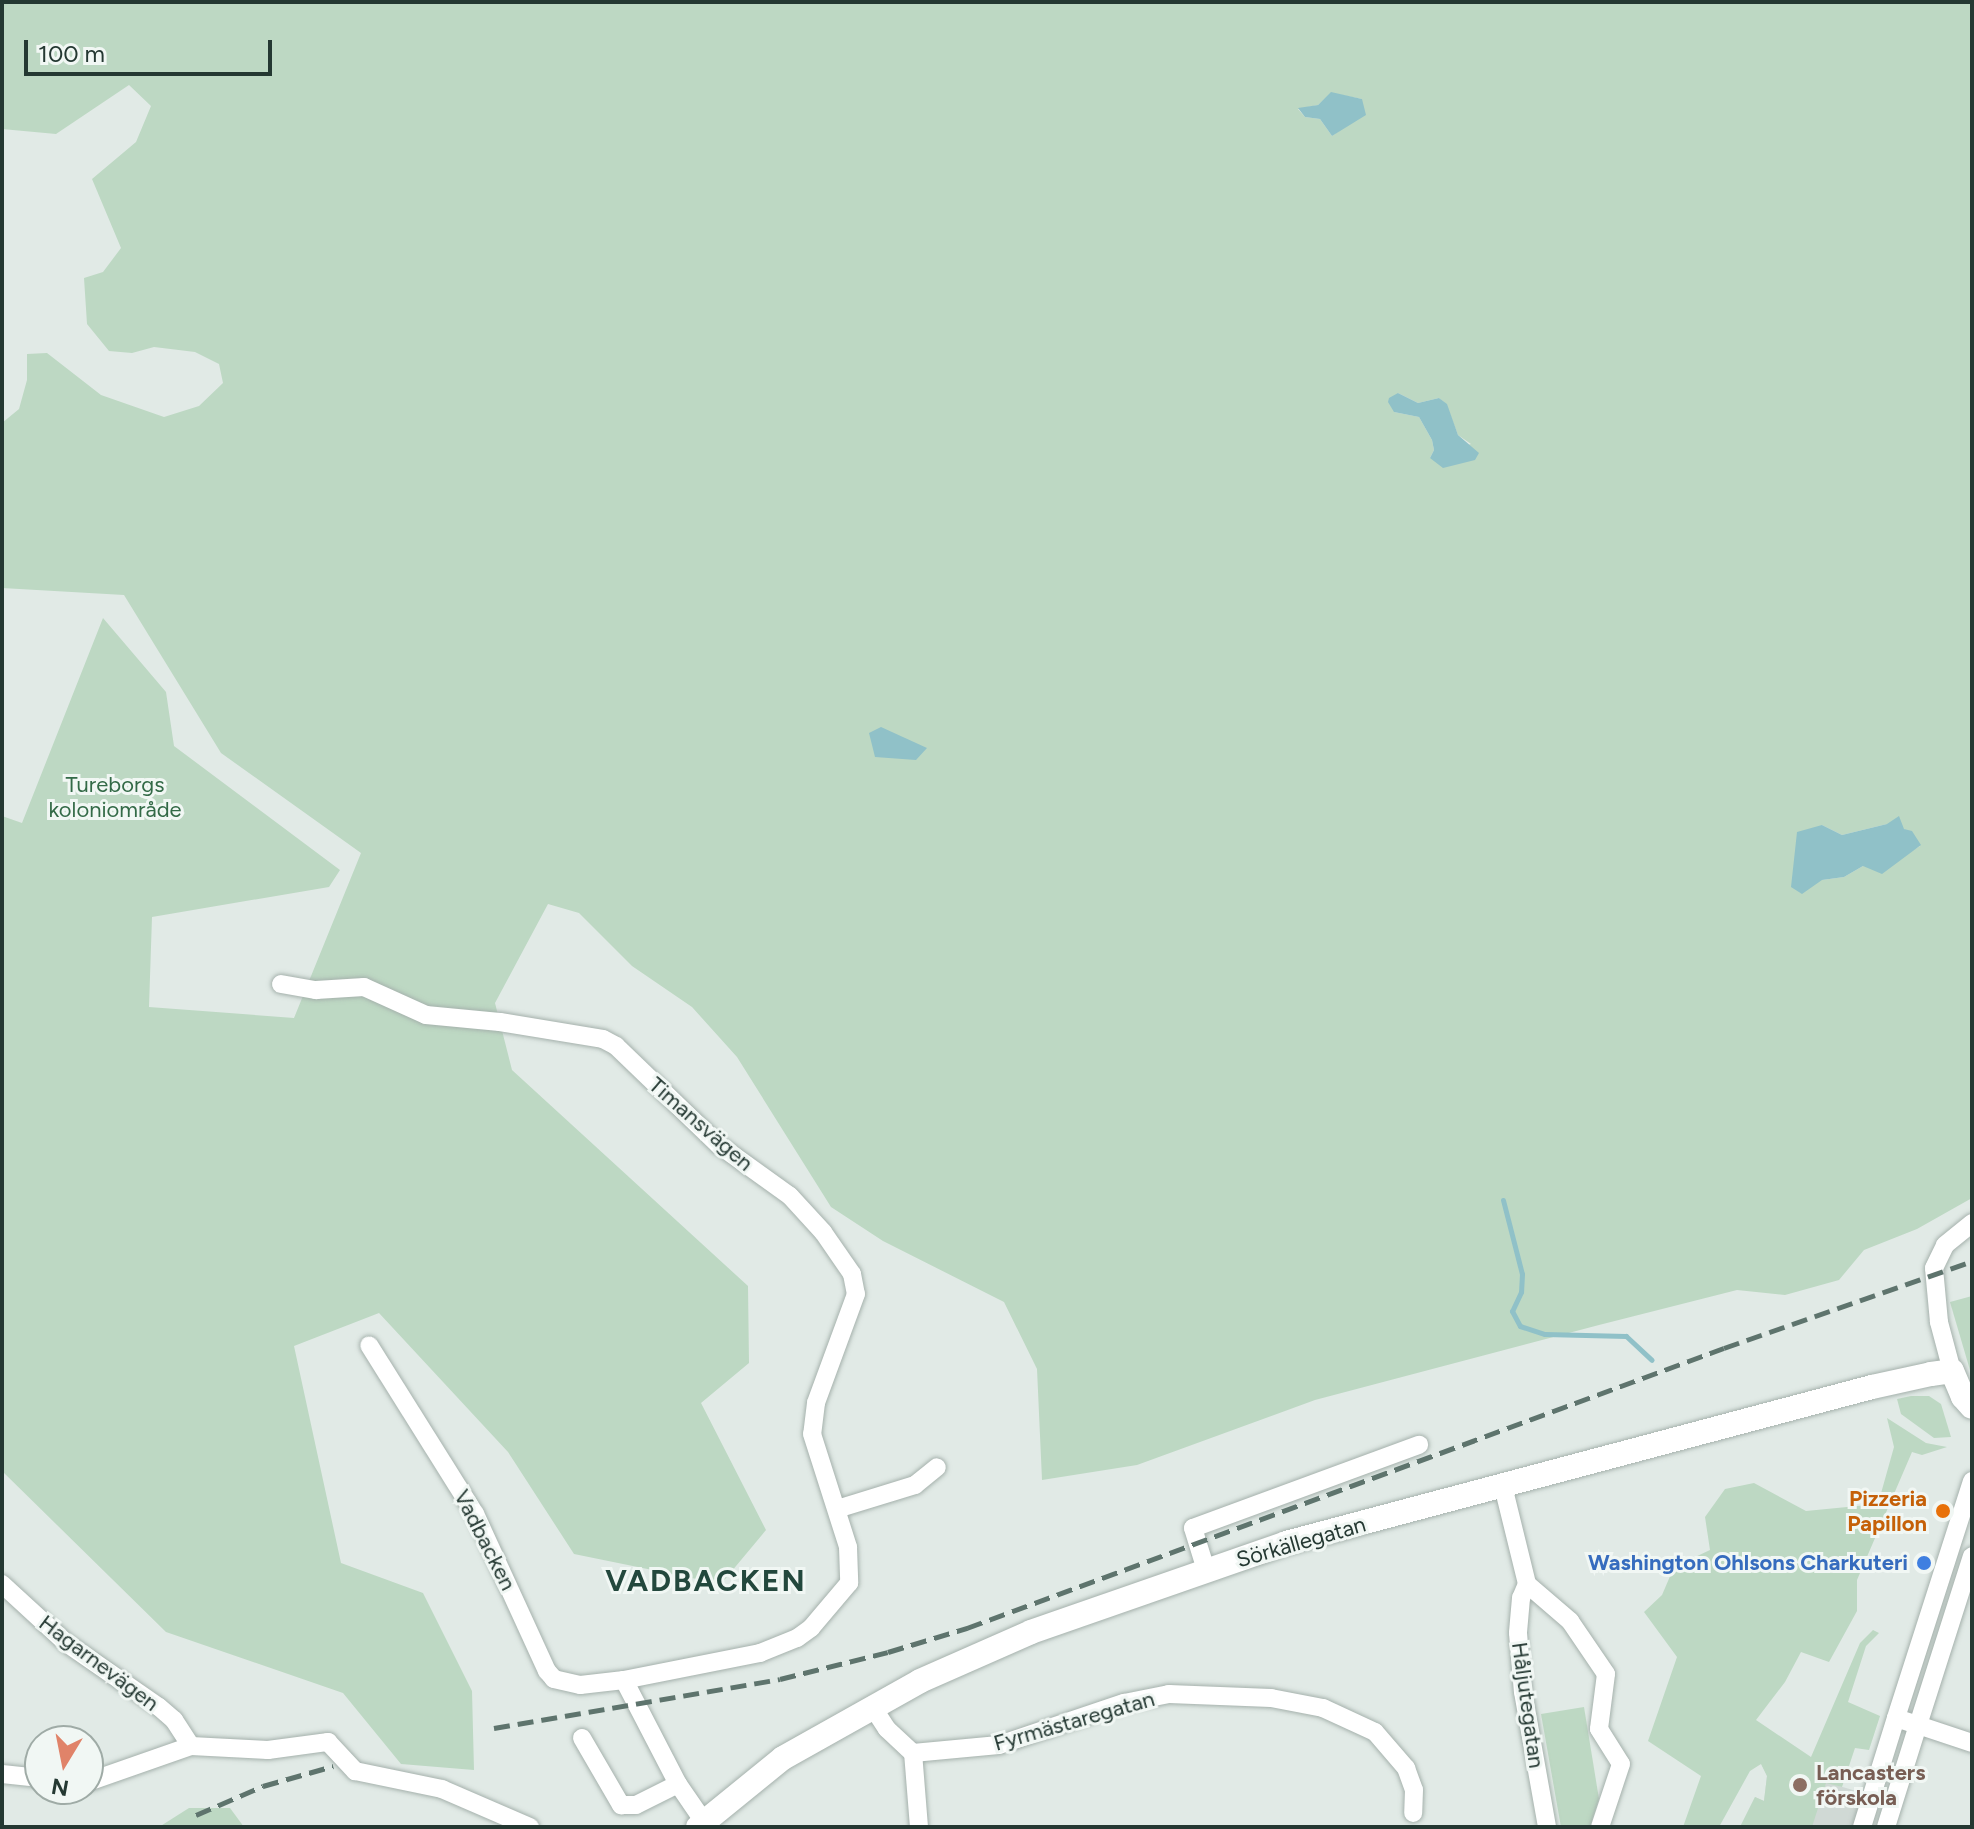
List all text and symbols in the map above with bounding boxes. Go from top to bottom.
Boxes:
scale bar [28,24,276,74]
text: 100 m [38,39,105,68]
park label: Tureborgs koloniområde [48,771,182,822]
street label: Timansvägen [643,1072,759,1176]
street label: Vadbacken [448,1485,522,1595]
place label: Pizzeria Papillon [1847,1485,1927,1536]
marker: Pizzeria Papillon [1934,1502,1952,1520]
street label: Sörkällegatan [1233,1511,1369,1573]
place label: Washington Ohlsons Charkuteri [1588,1550,1908,1576]
marker: Washington Ohlsons Charkuteri [1915,1554,1933,1572]
district label: VADBACKEN [605,1563,807,1599]
street label: Hagarnevägen [34,1609,164,1717]
street label: Håljutegatan [1506,1640,1550,1770]
street label: Fyrmästaregatan [991,1685,1157,1757]
north arrow [24,1725,104,1805]
place label: Lancasters förskola [1816,1759,1925,1810]
text: N [49,1772,71,1802]
marker: Lancasters förskola [1791,1776,1809,1794]

